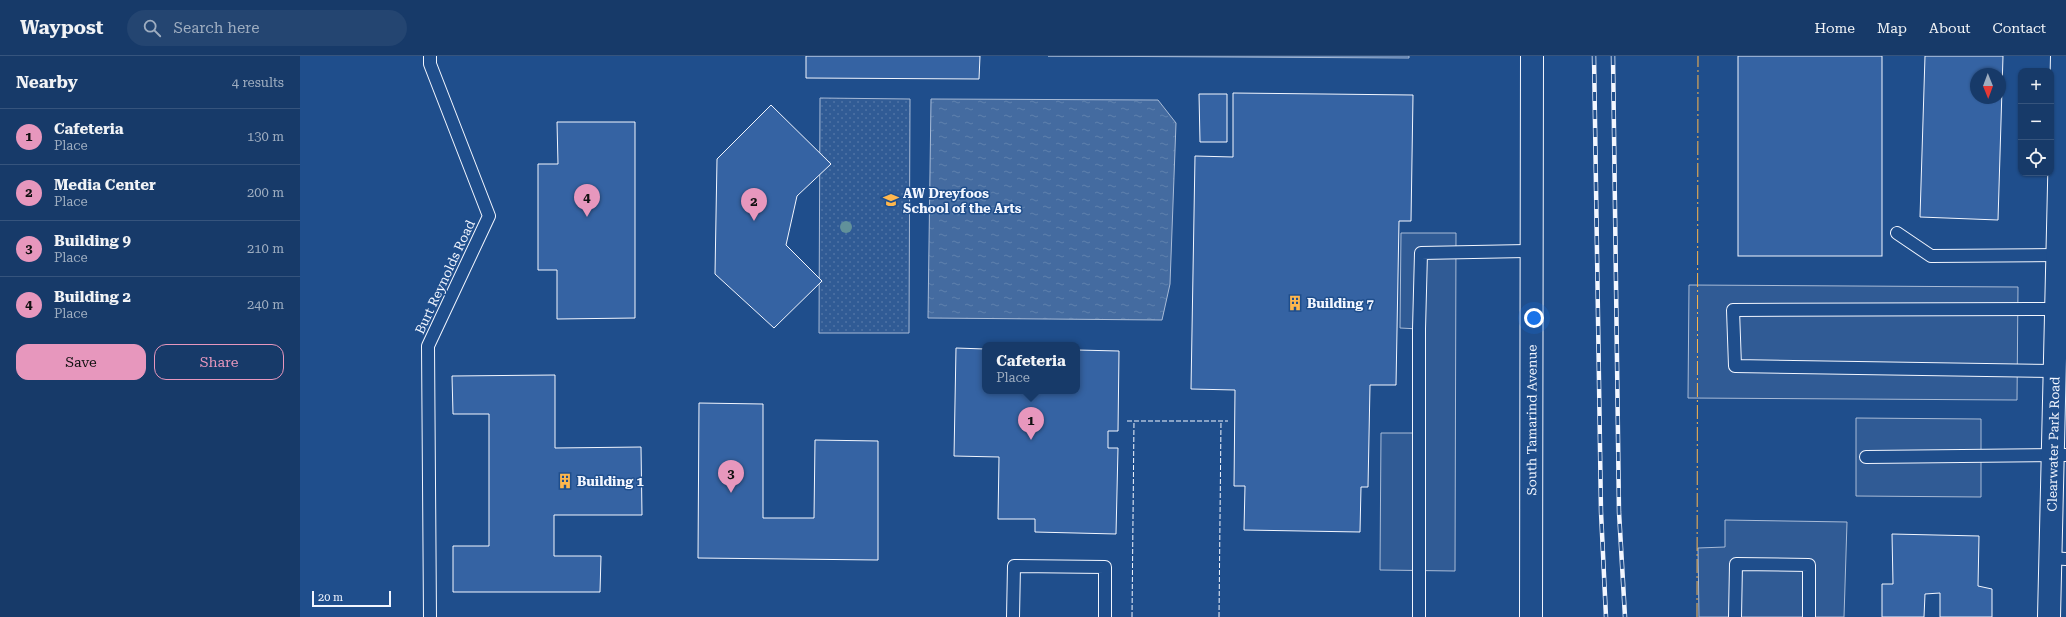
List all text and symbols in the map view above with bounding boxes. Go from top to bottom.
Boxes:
search box [127,10,407,46]
text: Waypost [20,16,103,39]
icon: search [141,17,163,39]
text: Search here [173,19,259,37]
text: Home [1814,20,1855,36]
text: Map [1877,20,1907,36]
text: About [1929,20,1971,36]
text: Contact [1993,20,2046,36]
north arrow [1970,68,2006,104]
map controls [2018,68,2054,176]
button: + [2018,68,2054,104]
text: Nearby [16,72,78,92]
text: 4 results [232,75,284,90]
button: − [2018,104,2054,140]
text: Cafeteria [54,120,124,138]
text: 1 [25,129,33,144]
text: 130 m [247,129,284,144]
text: Place [54,138,88,153]
button: locate [2018,140,2054,176]
text: Media Center [54,176,156,194]
pin: 4 [574,184,600,217]
text: 2 [25,185,33,200]
text: 200 m [247,185,284,200]
place label: AW Dreyfoos School of the Arts [903,186,1022,216]
pin: 2 [741,188,767,221]
school or university icon: AW Dreyfoos School of the Arts [882,191,900,209]
text: Place [54,194,88,209]
street label: Burt Reynolds Road [412,217,478,336]
text: Building 9 [54,232,131,250]
text: 3 [25,241,33,256]
text: 210 m [247,241,284,256]
text: Place [54,250,88,265]
text: Building 2 [54,288,131,306]
building icon: Building 7 [1286,294,1304,312]
place label: Building 7 [1307,296,1374,311]
text: 4 [25,297,33,312]
text: 240 m [247,297,284,312]
text: Place [54,306,88,321]
your location [1524,308,1544,328]
popup [982,342,1080,394]
button: Save [16,344,146,380]
button: Share [154,344,284,380]
street label: South Tamarind Avenue [1524,345,1539,495]
text: Cafeteria [996,352,1066,370]
text: Place [996,370,1030,385]
street label: Clearwater Park Road [2044,376,2062,512]
pin: 1 [1018,407,1044,440]
pin: 3 [718,460,744,493]
building icon: Building 1 [556,472,574,490]
place label: Building 1 [577,474,644,489]
scale bar [312,589,391,608]
text: 20 m [318,591,343,604]

